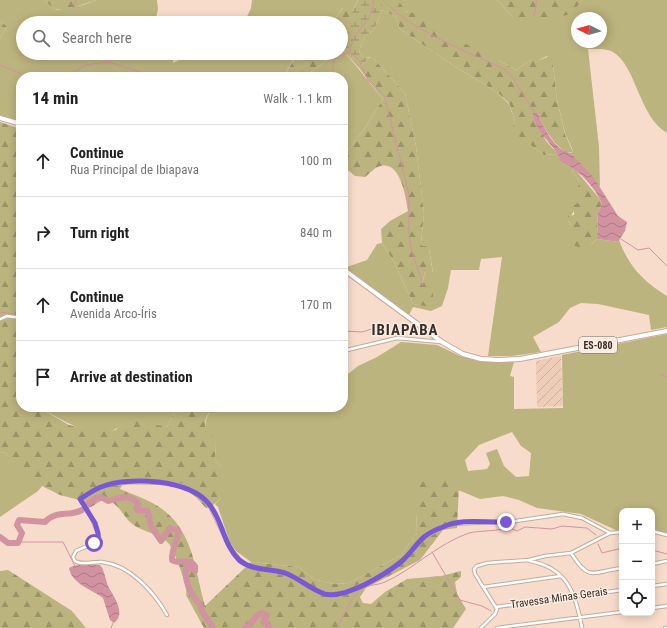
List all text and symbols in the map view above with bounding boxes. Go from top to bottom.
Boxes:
north arrow [571,12,607,48]
search box [16,16,348,60]
icon: search [30,27,52,49]
text: Search here [62,29,132,47]
text: 14 min [32,88,78,108]
text: Walk · 1.1 km [263,91,332,106]
text: Continue [70,144,124,162]
icon: ahead [32,150,54,172]
text: 100 m [300,153,332,168]
text: Rua Principal de Ibiapava [70,162,199,177]
icon: right [32,222,54,244]
text: Turn right [70,224,129,242]
text: 840 m [300,225,332,240]
text: Continue [70,288,124,306]
icon: ahead [32,294,54,316]
text: 170 m [300,297,332,312]
text: Avenida Arco-Íris [70,306,157,321]
district label: IBIAPABA [371,321,439,339]
road number: ES-080 [579,337,617,353]
icon: arrive [32,366,54,388]
text: Arrive at destination [70,368,193,386]
map controls [619,508,655,616]
button: + [619,508,655,544]
route end [497,513,515,531]
route start [85,534,103,552]
button: − [619,544,655,580]
button: locate [619,580,655,616]
street label: Travessa Minas Gerais [510,585,608,611]

